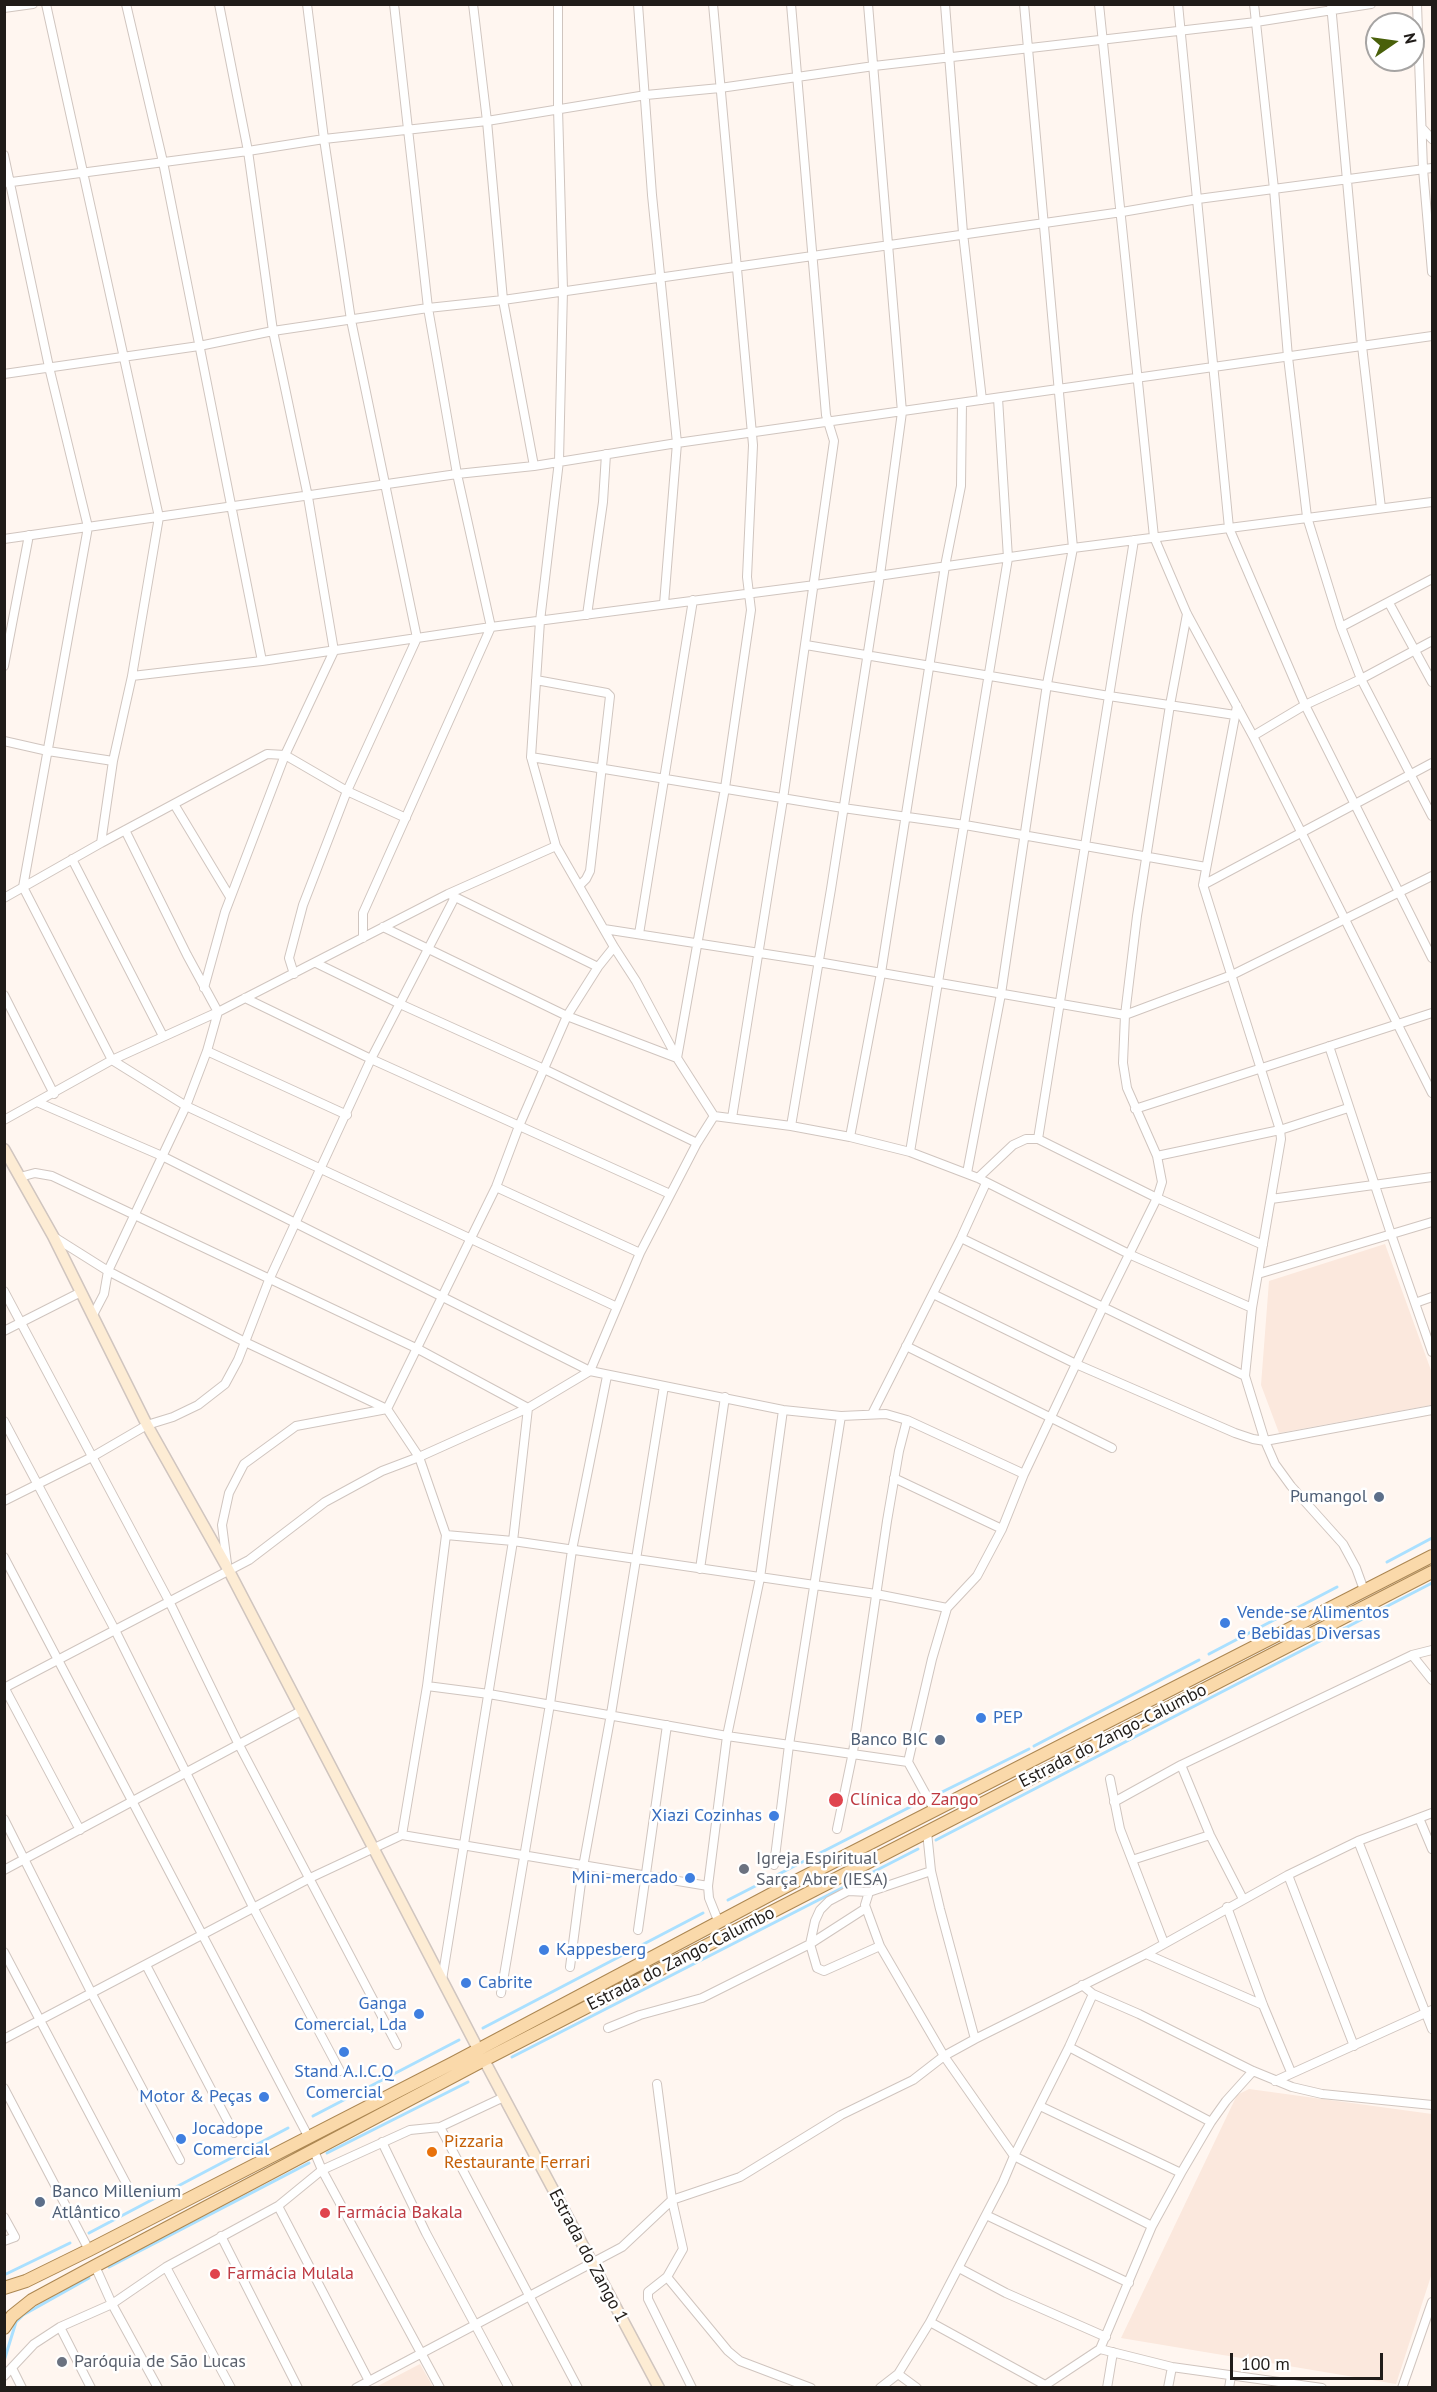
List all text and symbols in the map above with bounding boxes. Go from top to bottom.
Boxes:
north arrow [1365,12,1425,72]
text: N [1400,31,1422,46]
place label: Pumangol [1290,1486,1367,1508]
marker: Pumangol [1372,1490,1386,1504]
place label: Vende-se Alimentos e Bebidas Diversas [1237,1602,1389,1644]
marker: Vende-se Alimentos e Bebidas Diversas [1218,1616,1232,1630]
street label: Estrada do Zango-Calumbo [1016,1679,1210,1793]
place label: PEP [993,1707,1023,1729]
marker: PEP [974,1711,988,1725]
place label: Banco BIC [851,1729,928,1751]
marker: Banco BIC [933,1733,947,1747]
place label: Clínica do Zango [850,1789,979,1811]
marker: Clínica do Zango [827,1791,845,1809]
place label: Xiazi Cozinhas [651,1805,762,1827]
marker: Xiazi Cozinhas [767,1809,781,1823]
place label: Igreja Espiritual Sarça Abre (IESA) [756,1848,888,1890]
marker: Igreja Espiritual Sarça Abre (IESA) [737,1862,751,1876]
place label: Mini-mercado [572,1867,678,1889]
marker: Mini-mercado [683,1871,697,1885]
street label: Estrada do Zango-Calumbo [584,1902,778,2016]
place label: Kappesberg [556,1939,646,1961]
marker: Kappesberg [537,1943,551,1957]
place label: Cabrite [478,1972,533,1994]
marker: Cabrite [459,1976,473,1990]
place label: Ganga Comercial, Lda [294,1993,407,2036]
marker: Ganga Comercial, Lda [412,2007,426,2021]
marker: Stand A.I.C.Q Comercial [337,2045,351,2059]
place label: Stand A.I.C.Q Comercial [294,2061,394,2104]
place label: Motor & Peças [139,2086,252,2108]
marker: Motor & Peças [257,2090,271,2104]
place label: Jocadope Comercial [193,2118,269,2160]
place label: Pizzaria Restaurante Ferrari [444,2131,591,2174]
marker: Jocadope Comercial [174,2132,188,2146]
marker: Pizzaria Restaurante Ferrari [425,2145,439,2159]
place label: Banco Millenium Atlântico [52,2181,181,2224]
street label: Estrada do Zango 1 [544,2186,632,2326]
marker: Banco Millenium Atlântico [33,2195,47,2209]
place label: Farmácia Bakala [337,2202,463,2224]
marker: Farmácia Bakala [318,2206,332,2220]
place label: Farmácia Mulala [227,2263,354,2285]
marker: Farmácia Mulala [208,2267,222,2281]
scale bar [1233,2341,1386,2379]
place label: Paróquia de São Lucas [74,2351,246,2373]
text: 100 m [1241,2352,1290,2375]
marker: Paróquia de São Lucas [55,2355,69,2369]

